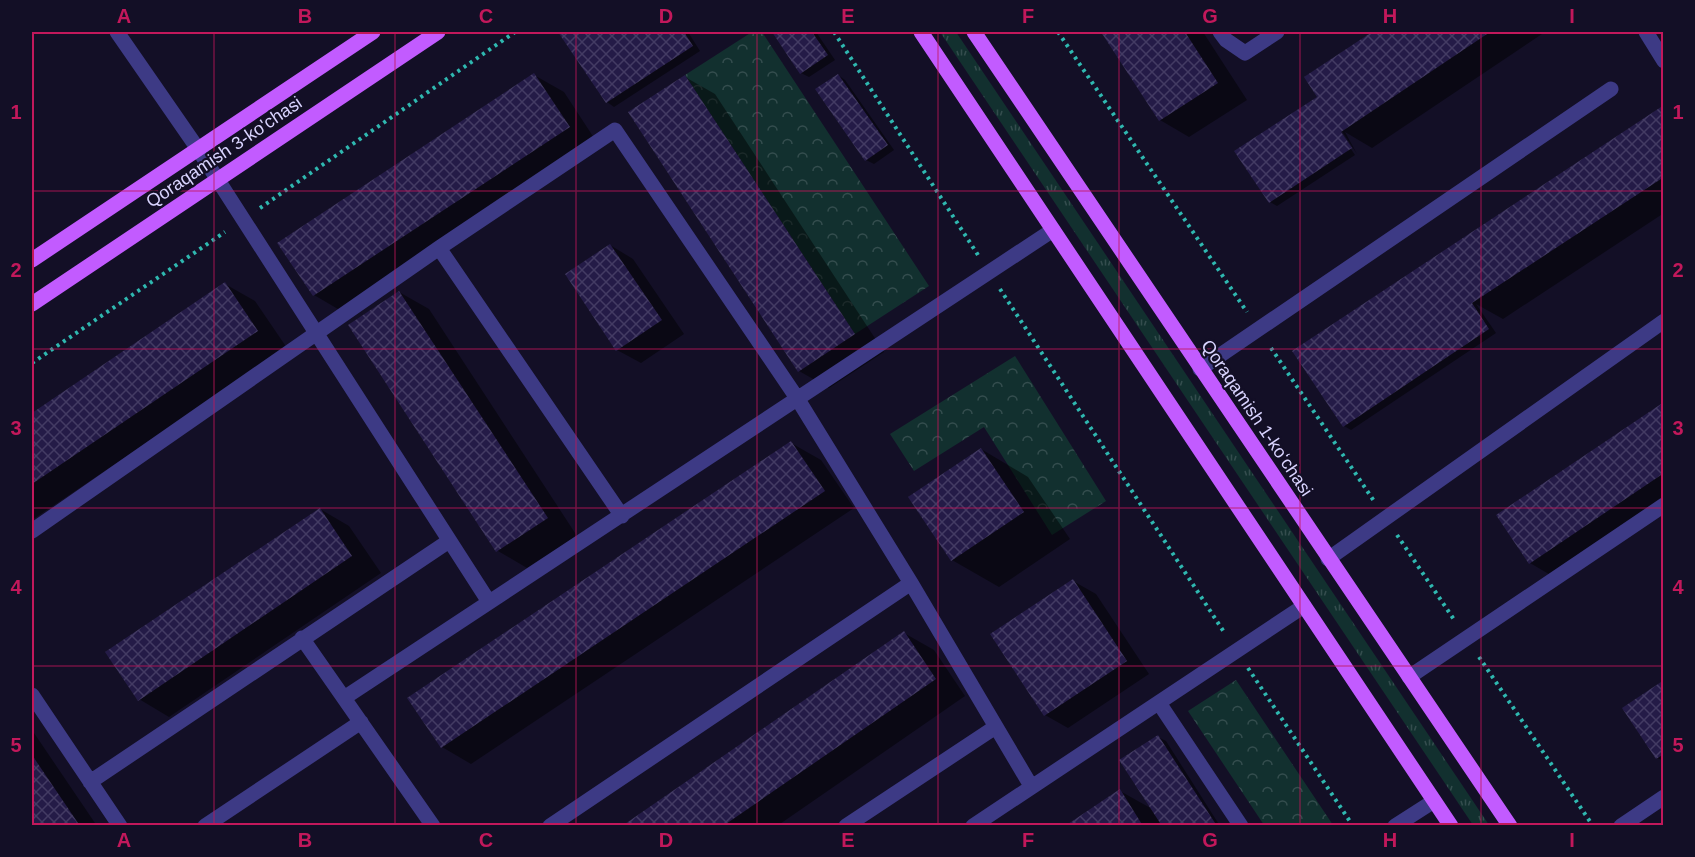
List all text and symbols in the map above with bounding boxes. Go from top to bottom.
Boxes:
text: A [117,5,131,27]
text: B [298,5,312,27]
text: C [479,5,493,27]
text: D [659,5,673,27]
text: E [841,5,855,27]
text: F [1022,5,1034,27]
text: G [1202,5,1218,27]
text: H [1383,5,1397,27]
text: I [1569,5,1575,27]
street label: Qoraqamish 3-ko'chasi [142,92,306,212]
text: 1 [10,101,22,123]
text: 1 [1672,101,1684,123]
text: 2 [10,259,22,281]
text: 2 [1672,259,1684,281]
street label: Qoraqamish 1-koʻchasi [1197,336,1317,500]
text: 3 [10,417,22,439]
text: 3 [1672,417,1684,439]
text: 4 [10,576,22,598]
text: 4 [1672,576,1684,598]
text: 5 [10,734,22,756]
text: 5 [1672,734,1684,756]
text: A [117,829,131,851]
text: B [298,829,312,851]
text: C [479,829,493,851]
text: D [659,829,673,851]
text: E [841,829,855,851]
text: F [1022,829,1034,851]
text: G [1202,829,1218,851]
text: H [1383,829,1397,851]
text: I [1569,829,1575,851]

